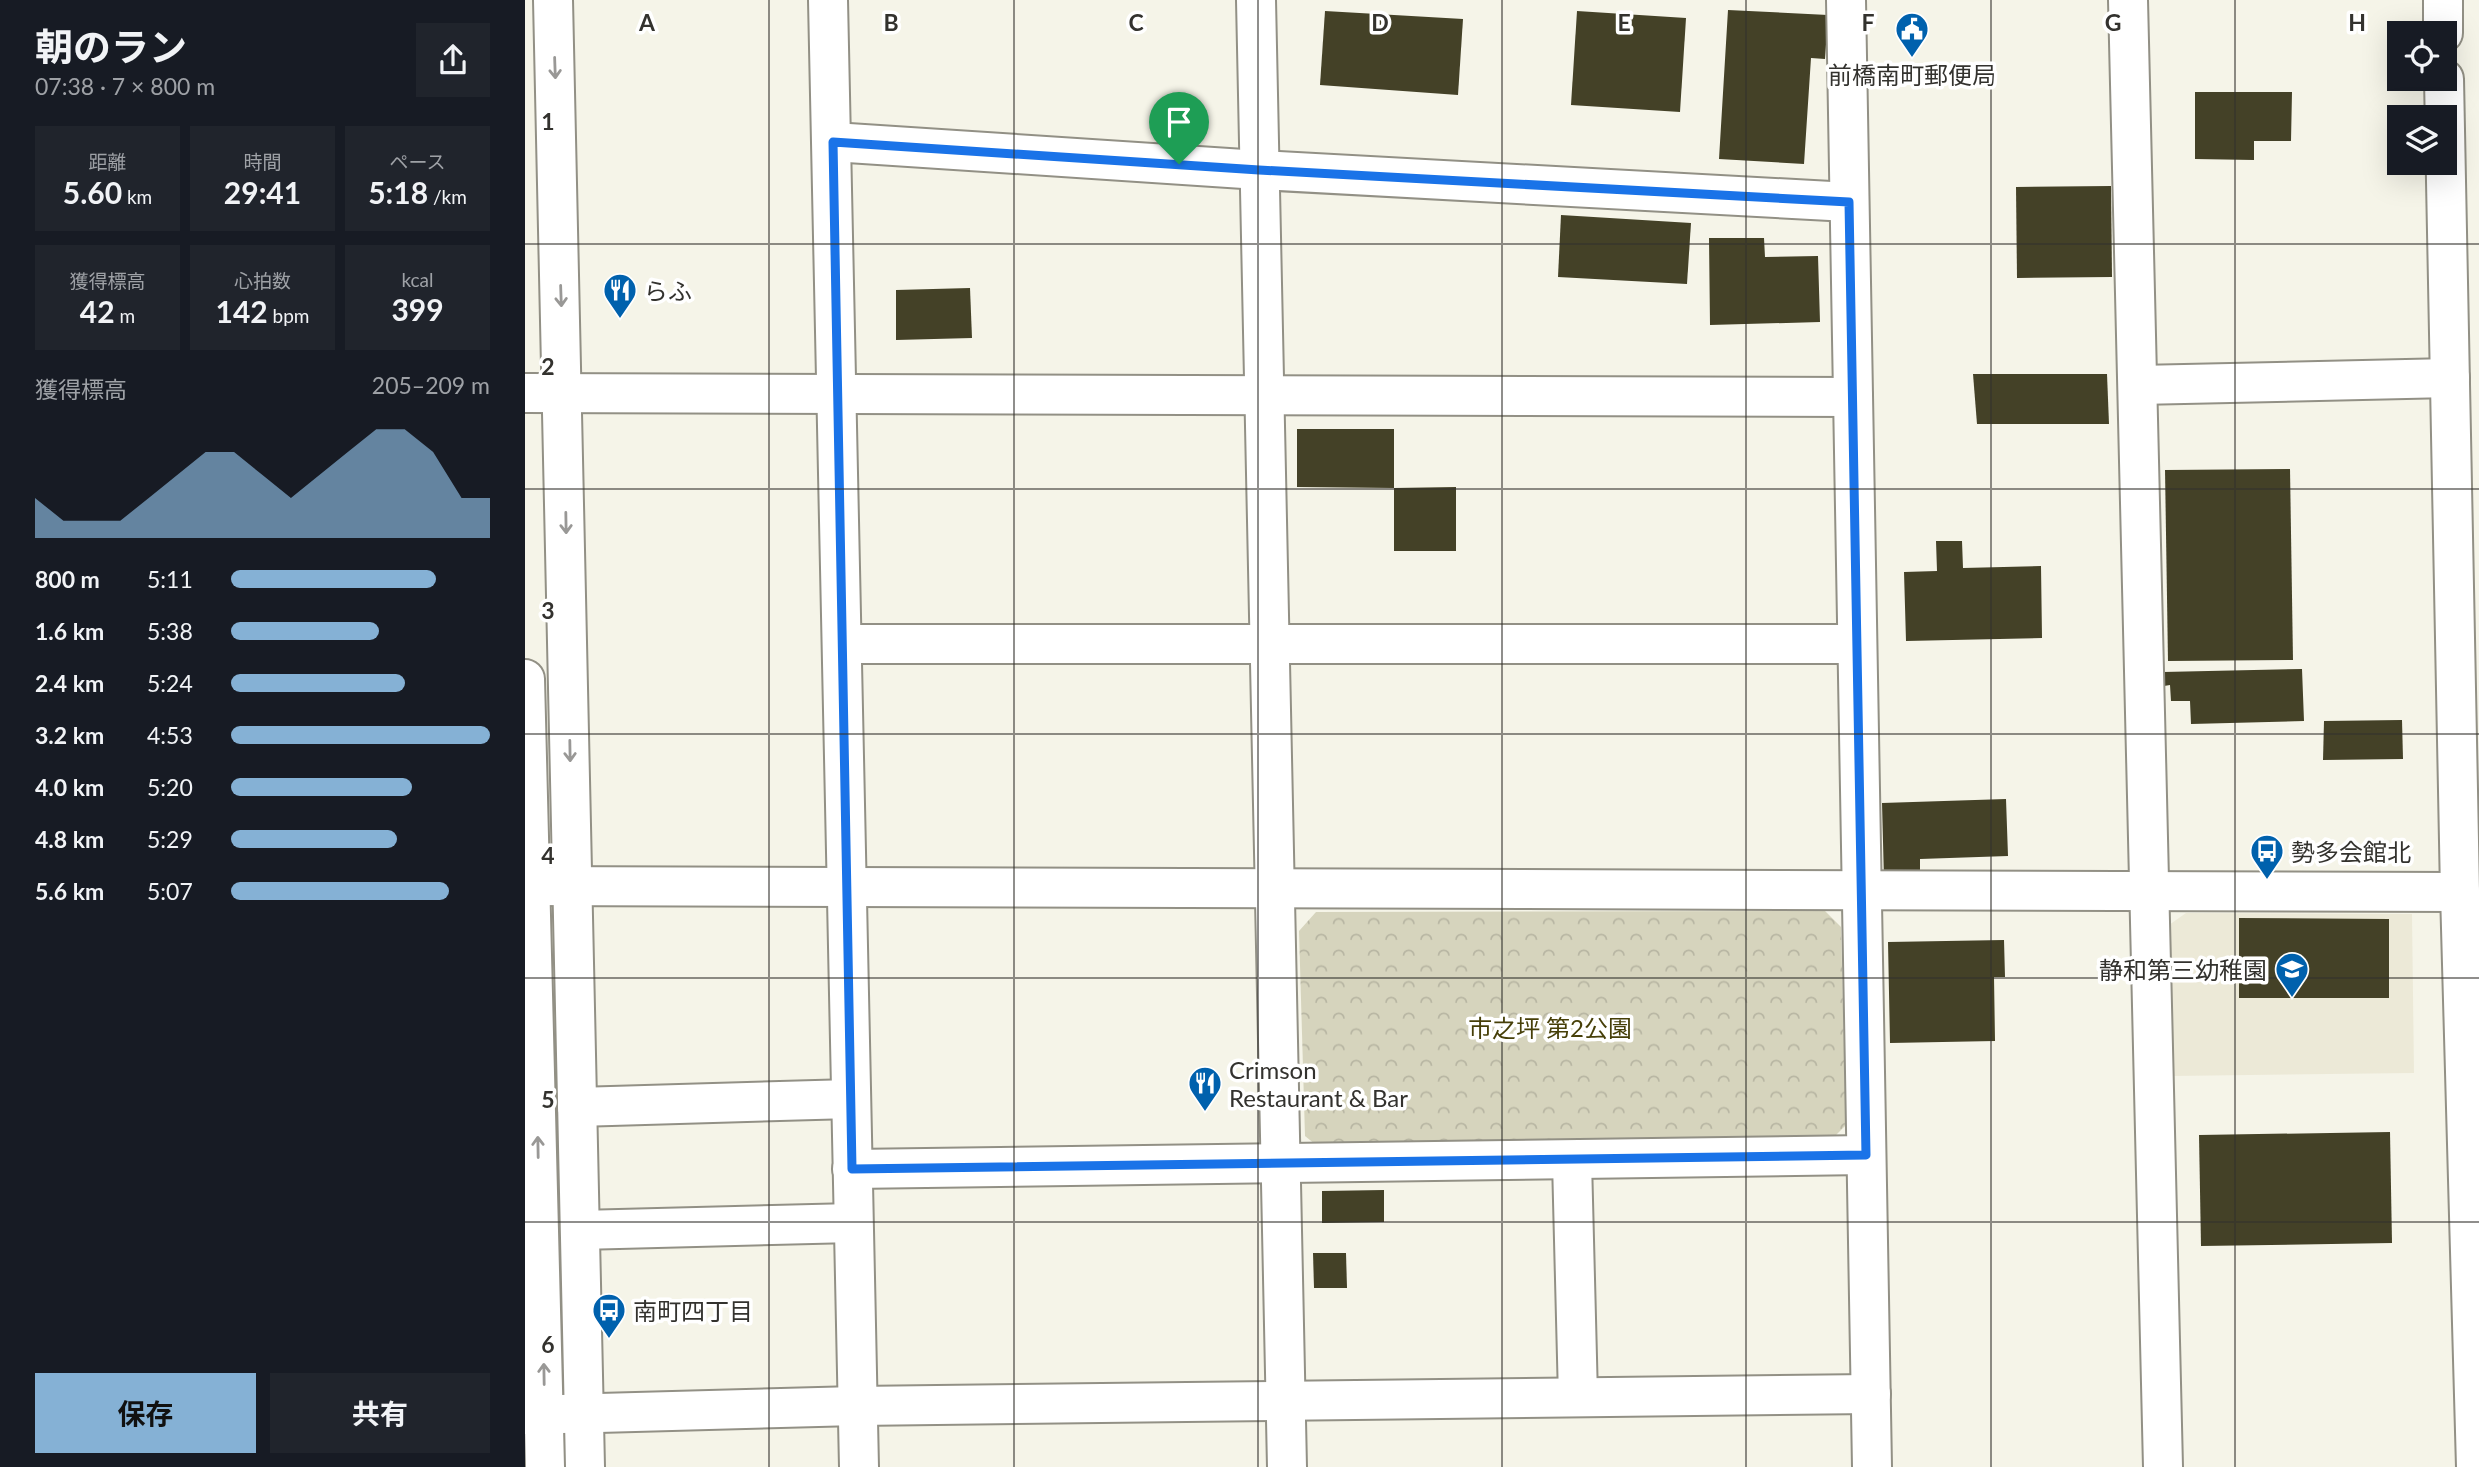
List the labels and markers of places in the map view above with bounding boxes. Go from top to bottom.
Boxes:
public building icon: 前橋南町郵便局 [1893,10,1931,59]
place label: 前橋南町郵便局 [1828,60,1996,89]
pin [1149,92,1209,164]
restaurant icon: らふ [601,271,639,320]
place label: らふ [644,276,692,305]
bus stop icon: 勢多会館北 [2248,832,2286,881]
place label: 勢多会館北 [2291,837,2411,866]
school or university icon: 静和第三幼稚園 [2273,950,2311,999]
place label: 静和第三幼稚園 [2099,955,2267,984]
place label: Crimson Restaurant & Bar [1229,1055,1408,1112]
restaurant icon: Crimson Restaurant & Bar [1186,1064,1224,1113]
bus stop icon: 南町四丁目 [590,1291,628,1340]
place label: 南町四丁目 [633,1296,753,1325]

